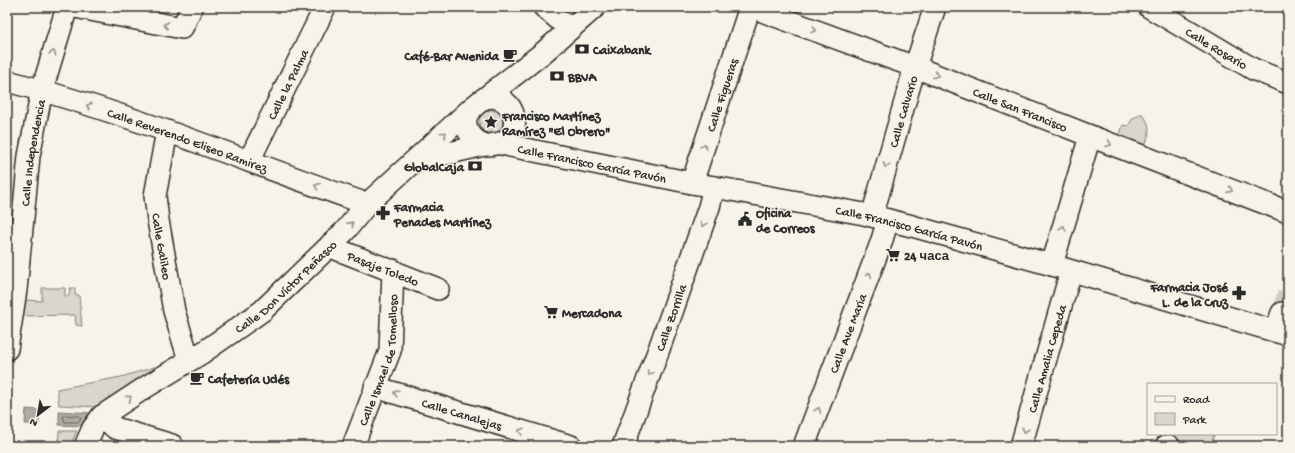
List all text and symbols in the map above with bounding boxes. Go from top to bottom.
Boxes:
one-way arrow [163,21,169,29]
one-way arrow [811,25,818,33]
street label: Calle Rosario [1182,25,1250,74]
bank icon: Caixabank [574,41,590,57]
place label: Caixabank [592,44,652,59]
street label: Calle la Palma [266,47,313,123]
cafe icon: Café-Bar Avenida [502,47,518,63]
place label: Café-Bar Avenida [403,49,500,65]
one-way arrow [48,50,57,57]
street label: Calle Figueras [704,56,743,134]
bank icon: BBVA [549,68,565,84]
place label: BBVA [567,71,598,86]
one-way arrow [933,71,940,79]
street label: Calle Calvario [887,74,922,150]
street label: Calle San Francisco [970,86,1069,136]
street label: Calle Independencia [19,98,50,207]
one-way arrow [86,102,93,111]
street label: Calle Reverendo Eliseo Ramirez [105,106,270,178]
place label: Francisco Martínez Ramírez "El Obrero" [501,110,610,140]
place icon: Francisco Martínez Ramírez "El Obrero" [483,114,499,130]
one-way arrow [439,131,447,139]
one-way arrow [1105,139,1112,147]
one-way arrow [699,142,708,149]
street label: Calle Francisco García Pavón [516,143,668,188]
bank icon: GlobalCaja [467,158,483,174]
place label: GlobalCaja [404,161,465,176]
one-way arrow [882,161,891,168]
one-way arrow [314,183,321,191]
one-way arrow [1227,186,1234,194]
place label: Farmacia Penades Martínez [393,201,492,231]
street label: Calle Francisco García Pavón [834,204,985,256]
pharmacy icon: Farmacia Penades Martínez [375,205,391,221]
place label: Oficina de Correos [756,206,816,237]
public building icon: Oficina de Correos [737,211,753,227]
street label: Calle Galileo [147,212,173,281]
one-way arrow [699,220,708,227]
one-way arrow [346,221,353,228]
one-way arrow [1058,224,1067,231]
street label: Calle Don Víctor Peñasco [233,238,341,338]
supermarket icon: 24 часа [885,247,901,263]
street label: Pasaje Toledo [344,249,421,291]
place label: 24 часа [904,250,950,265]
one-way arrow [864,272,872,279]
place label: Farmacia José L. de la Cruz [1149,281,1229,311]
street label: Calle Zorrilla [654,282,691,354]
pharmacy icon: Farmacia José L. de la Cruz [1231,285,1247,301]
street label: Calle Ave Maria [827,291,871,376]
street label: Calle Ismael de Tomelloso [357,294,402,428]
street label: Calle Amalia Cepeda [1026,303,1071,415]
supermarket icon: Mercadona [543,304,559,320]
place label: Mercadona [562,307,623,322]
one-way arrow [647,369,655,376]
cafe icon: Cafetería Uclés [189,370,205,386]
place label: Cafetería Uclés [207,372,290,388]
legend [1147,383,1277,435]
one-way arrow [393,389,400,398]
text: Road [1183,394,1210,408]
north arrow [18,395,58,435]
one-way arrow [125,395,132,403]
street label: Calle Canalejas [420,396,504,435]
one-way arrow [813,406,821,413]
text: Park [1182,414,1208,428]
text: N [28,415,40,429]
one-way arrow [1021,426,1030,433]
one-way arrow [517,427,524,436]

